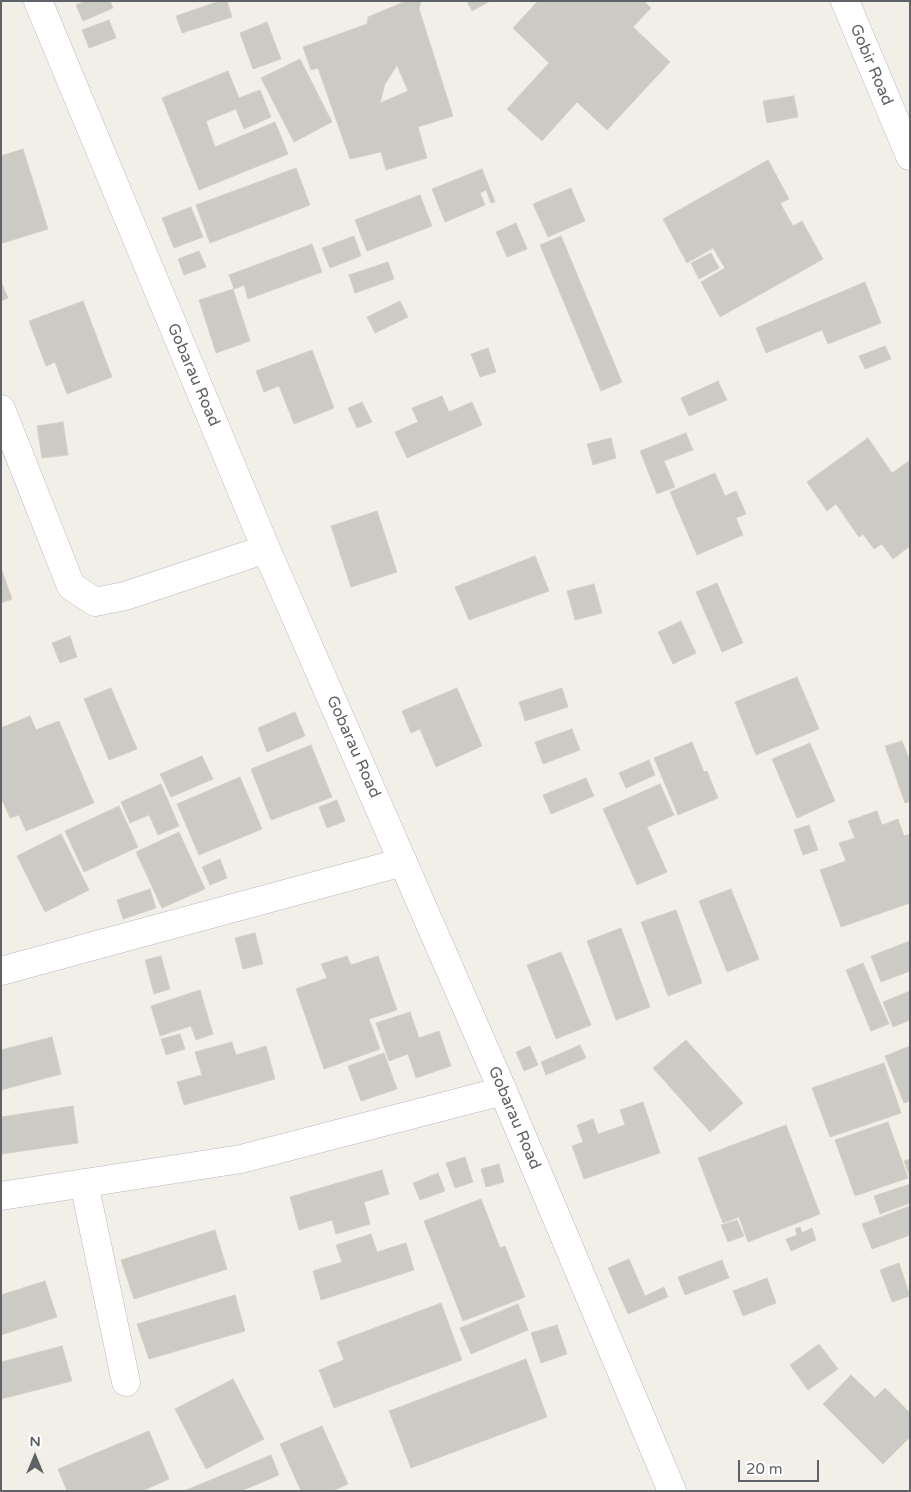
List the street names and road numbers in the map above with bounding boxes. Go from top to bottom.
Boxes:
street label: Gobir Road [845,21,897,109]
street label: Gobarau Road [163,321,223,429]
street label: Gobarau Road [322,693,384,801]
street label: Gobarau Road [484,1064,544,1172]

